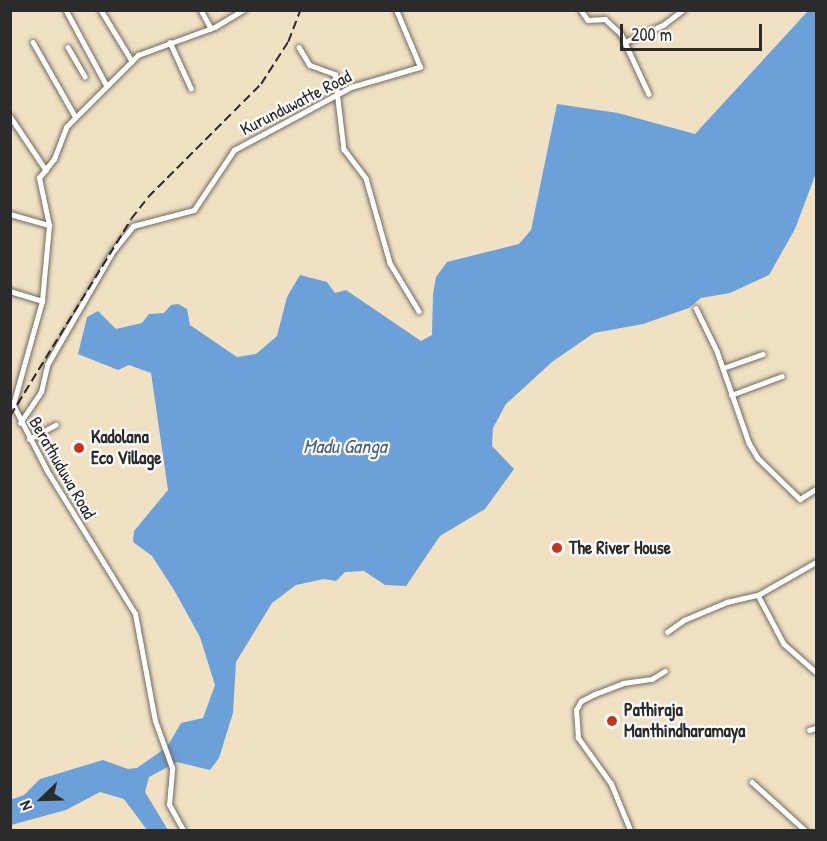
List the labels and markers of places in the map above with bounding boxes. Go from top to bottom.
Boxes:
place label: Kadolana Eco Village [91,427,161,470]
marker: Kadolana Eco Village [72,441,86,455]
place label: The River House [569,537,671,559]
marker: The River House [550,541,564,555]
place label: Pathiraja Manthindharamaya [624,700,745,742]
marker: Pathiraja Manthindharamaya [605,714,619,728]

